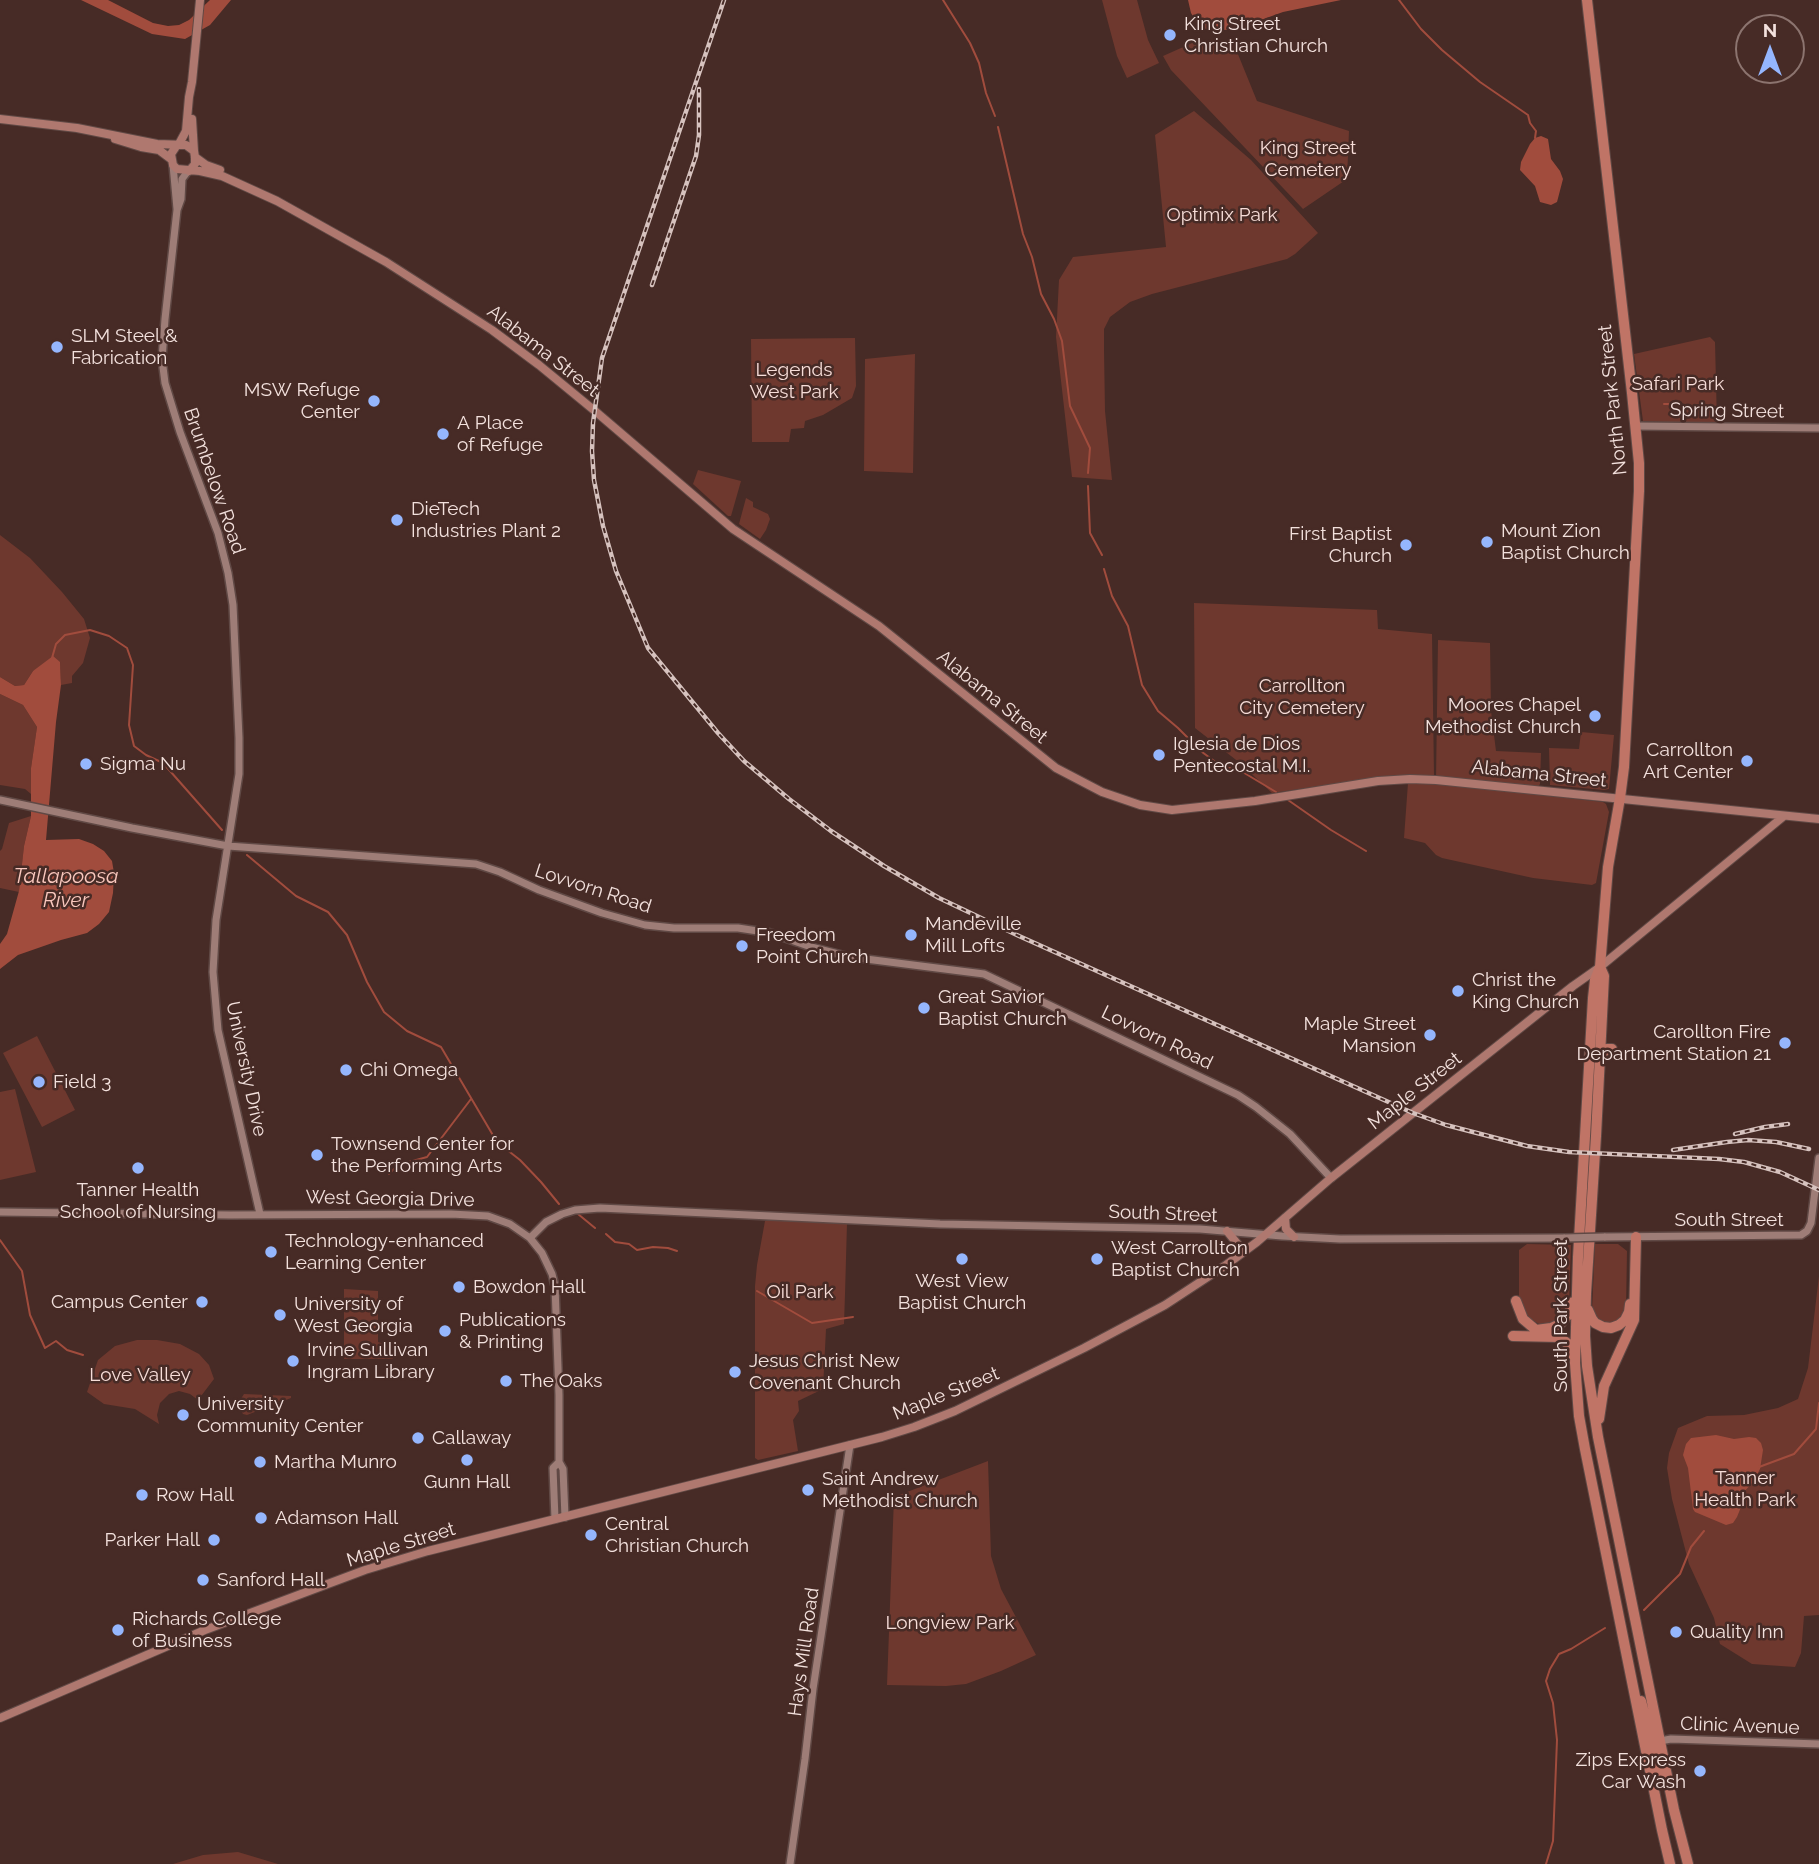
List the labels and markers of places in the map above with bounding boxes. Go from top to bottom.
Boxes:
place label: King Street Christian Church [1184,13,1328,57]
marker: King Street Christian Church [1162,27,1178,43]
place label: SLM Steel & Fabrication [71,325,178,369]
marker: SLM Steel & Fabrication [49,339,65,355]
place label: MSW Refuge Center [244,379,360,423]
marker: MSW Refuge Center [366,393,382,409]
place label: A Place of Refuge [457,412,543,456]
marker: A Place of Refuge [435,426,451,442]
place label: DieTech Industries Plant 2 [411,498,561,542]
marker: DieTech Industries Plant 2 [389,512,405,528]
place label: Mount Zion Baptist Church [1501,520,1630,564]
place label: First Baptist Church [1289,523,1392,567]
marker: Mount Zion Baptist Church [1479,534,1495,550]
marker: First Baptist Church [1398,537,1414,553]
place label: Moores Chapel Methodist Church [1425,694,1581,738]
marker: Moores Chapel Methodist Church [1587,708,1603,724]
place label: Iglesia de Dios Pentecostal M.I. [1173,733,1310,777]
place label: Carrollton Art Center [1643,739,1733,783]
marker: Iglesia de Dios Pentecostal M.I. [1151,747,1167,763]
place label: Sigma Nu [100,753,186,775]
marker: Carrollton Art Center [1739,753,1755,769]
marker: Sigma Nu [78,756,94,772]
place label: Mandeville Mill Lofts [925,913,1021,957]
place label: Freedom Point Church [756,924,869,968]
marker: Mandeville Mill Lofts [903,927,919,943]
marker: Freedom Point Church [734,938,750,954]
place label: Christ the King Church [1472,969,1579,1013]
marker: Christ the King Church [1450,983,1466,999]
place label: Great Savior Baptist Church [938,986,1067,1030]
marker: Great Savior Baptist Church [916,1000,932,1016]
place label: Maple Street Mansion [1304,1013,1416,1057]
place label: Carollton Fire Department Station 21 [1577,1021,1771,1065]
marker: Maple Street Mansion [1422,1027,1438,1043]
marker: Carollton Fire Department Station 21 [1777,1035,1793,1051]
place label: Chi Omega [360,1059,458,1081]
marker: Chi Omega [338,1062,354,1078]
place label: Field 3 [53,1071,111,1093]
marker: Field 3 [31,1074,47,1090]
place label: Townsend Center for the Performing Arts [331,1133,514,1177]
marker: Townsend Center for the Performing Arts [309,1147,325,1163]
marker: Tanner Health School of Nursing [130,1160,146,1176]
place label: Tanner Health School of Nursing [60,1179,216,1223]
place label: Technology-enhanced Learning Center [285,1230,484,1274]
place label: West Carrollton Baptist Church [1111,1237,1248,1281]
marker: Technology-enhanced Learning Center [263,1244,279,1260]
marker: West View Baptist Church [954,1251,970,1267]
marker: West Carrollton Baptist Church [1089,1251,1105,1267]
place label: West View Baptist Church [898,1270,1026,1314]
place label: Bowdon Hall [473,1276,585,1298]
marker: Bowdon Hall [451,1279,467,1295]
place label: Campus Center [51,1291,188,1313]
place label: University of West Georgia [294,1293,413,1337]
marker: Campus Center [194,1294,210,1310]
marker: University of West Georgia [272,1307,288,1323]
place label: Publications & Printing [459,1309,566,1353]
marker: Publications & Printing [437,1323,453,1339]
place label: Irvine Sullivan Ingram Library [307,1339,435,1383]
place label: Jesus Christ New Covenant Church [749,1350,901,1394]
marker: Irvine Sullivan Ingram Library [285,1353,301,1369]
marker: Jesus Christ New Covenant Church [727,1364,743,1380]
place label: The Oaks [520,1370,602,1392]
marker: The Oaks [498,1373,514,1389]
place label: University Community Center [197,1393,363,1437]
marker: University Community Center [175,1407,191,1423]
place label: Callaway [432,1427,511,1449]
marker: Callaway [410,1430,426,1446]
place label: Martha Munro [274,1451,397,1473]
marker: Gunn Hall [459,1452,475,1468]
marker: Martha Munro [252,1454,268,1470]
place label: Saint Andrew Methodist Church [822,1468,978,1512]
place label: Gunn Hall [424,1471,510,1493]
marker: Saint Andrew Methodist Church [800,1482,816,1498]
place label: Row Hall [156,1484,234,1506]
marker: Row Hall [134,1487,150,1503]
place label: Adamson Hall [275,1507,398,1529]
marker: Adamson Hall [253,1510,269,1526]
place label: Central Christian Church [605,1513,749,1557]
marker: Central Christian Church [583,1527,599,1543]
place label: Parker Hall [104,1529,200,1551]
marker: Parker Hall [206,1532,222,1548]
place label: Sanford Hall [217,1569,325,1591]
marker: Sanford Hall [195,1572,211,1588]
place label: Richards College of Business [132,1608,281,1652]
place label: Quality Inn [1690,1621,1784,1643]
marker: Richards College of Business [110,1622,126,1638]
marker: Quality Inn [1668,1624,1684,1640]
place label: Zips Express Car Wash [1575,1749,1686,1793]
marker: Zips Express Car Wash [1692,1763,1708,1779]

